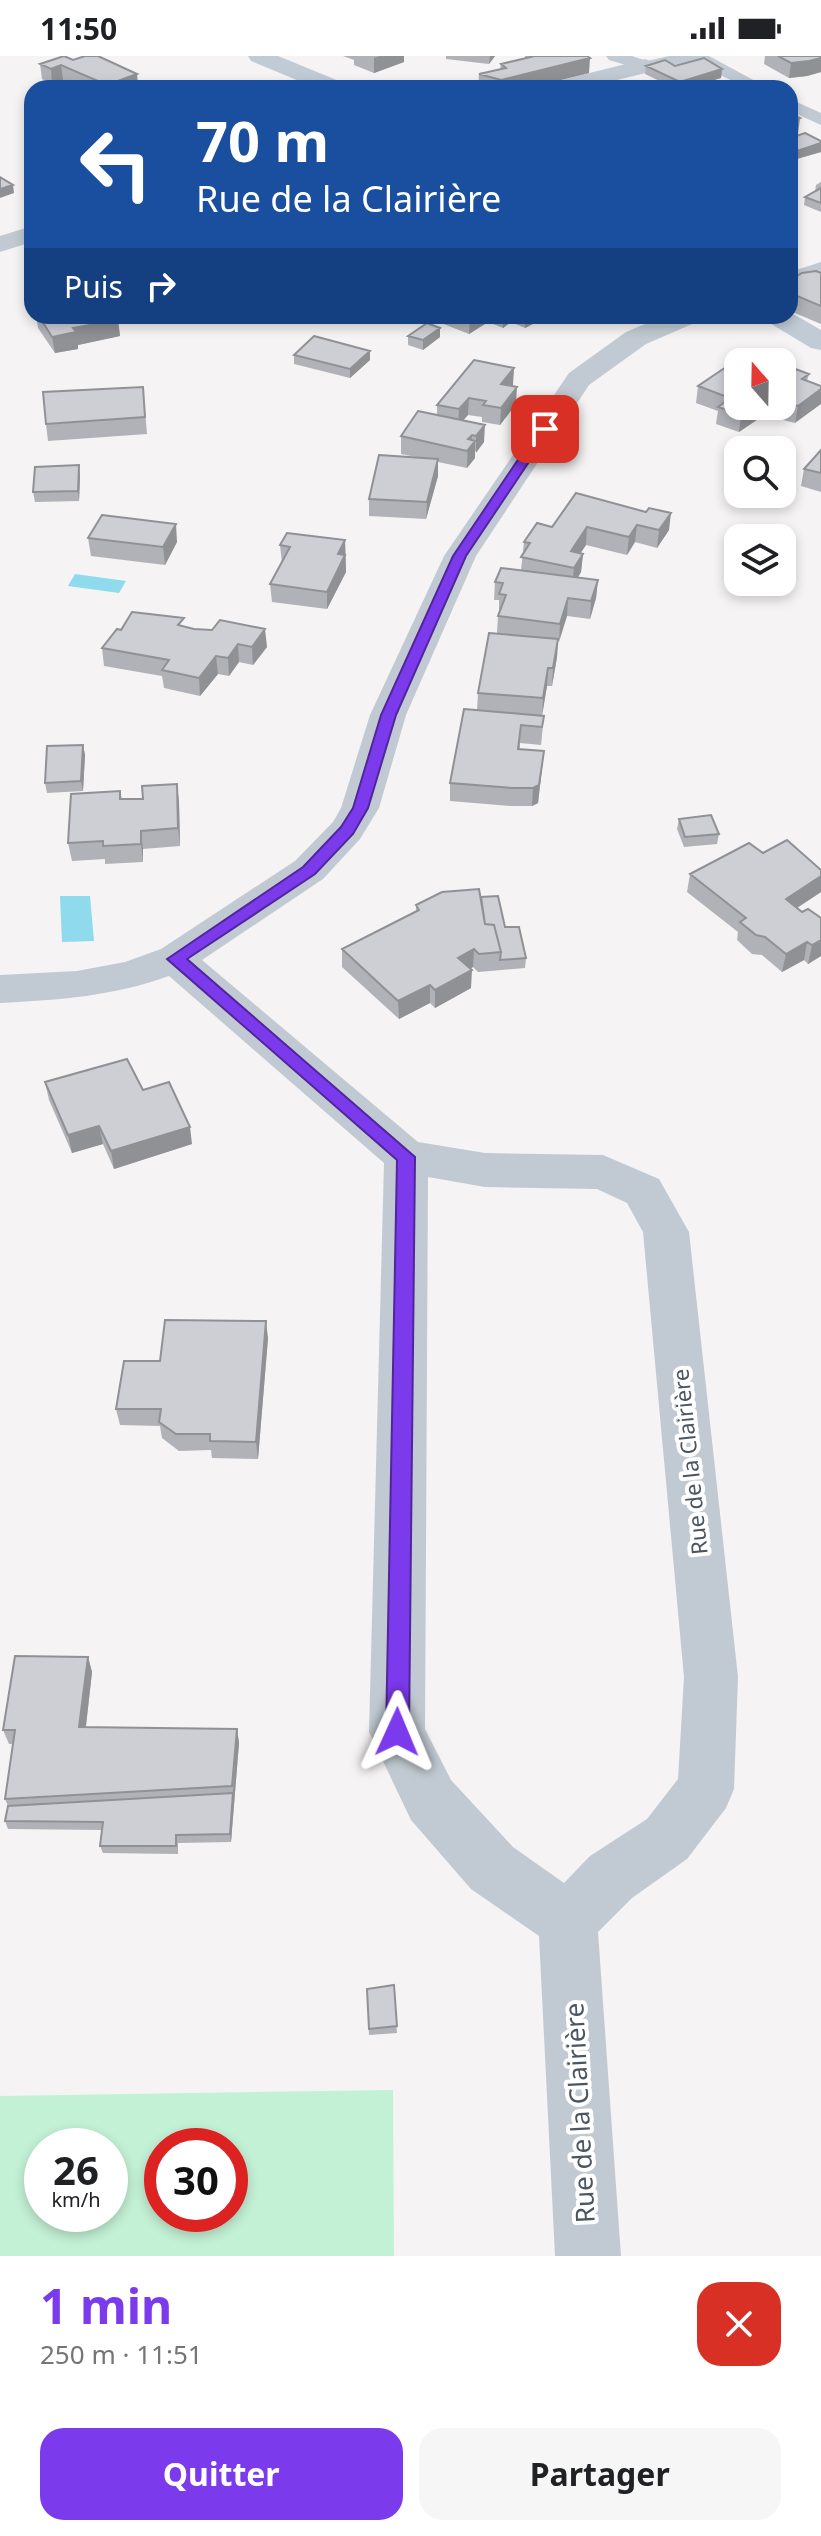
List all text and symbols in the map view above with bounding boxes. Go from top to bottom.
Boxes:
text: 11:50 [40,8,117,49]
text: 70 m [196,102,329,178]
icon: left [64,112,168,216]
text: Rue de la Clairière [196,174,501,223]
icon: right [139,264,183,308]
text: Puis [64,266,123,307]
north arrow [724,348,796,420]
map controls [724,348,796,596]
pin [511,395,579,463]
icon: arrive [523,407,567,451]
button: search [724,436,796,508]
button: layers [724,524,796,596]
street label: Rue de la Clairière [664,1368,714,1556]
position arrow [355,1690,439,1774]
street label: Rue de la Clairière [555,2002,603,2224]
speed limit sign: 30 [144,2128,248,2232]
text: 26 [53,2142,99,2197]
text: km/h [51,2186,101,2213]
text: 1 min [40,2273,172,2338]
button: close [697,2282,781,2366]
text: 250 m · 11:51 [40,2336,203,2372]
button: Quitter [40,2428,403,2520]
button: Partager [419,2428,781,2520]

